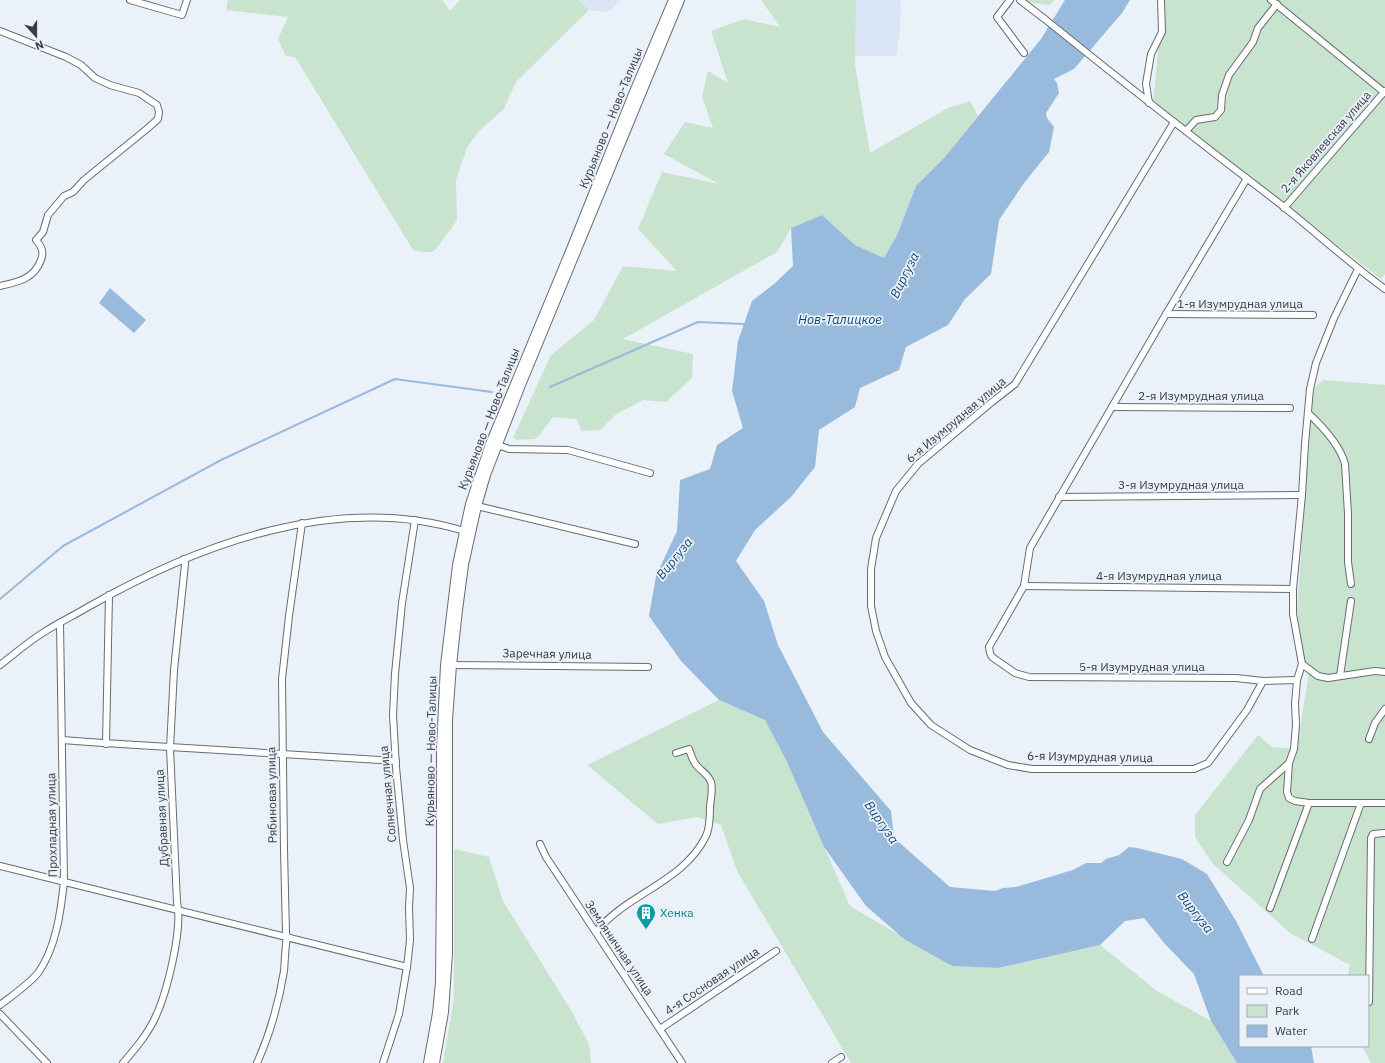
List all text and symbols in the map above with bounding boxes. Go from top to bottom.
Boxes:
north arrow [16,16,56,56]
text: N [33,37,46,53]
street label: Курьяново — Ново-Талицы [575,45,646,190]
street label: 2-я Яковлевская улица [1277,87,1374,196]
water label: Виргуза [886,250,923,301]
street label: 1-я Изумрудная улица [1177,296,1303,311]
water label: Нов-Талицкое [798,311,882,328]
street label: Курьяново — Ново-Талицы [455,346,523,492]
street label: 6-я Изумрудная улица [903,373,1009,466]
street label: 2-я Изумрудная улица [1138,388,1264,403]
street label: 3-я Изумрудная улица [1118,477,1244,492]
water label: Виргуза [652,534,696,583]
street label: 4-я Изумрудная улица [1096,568,1222,583]
street label: Заречная улица [502,645,592,662]
street label: 5-я Изумрудная улица [1079,659,1205,674]
street label: Курьяново — Ново-Талицы [422,676,439,826]
street label: Солнечная улица [376,745,399,843]
street label: Рябиновая улица [263,746,280,843]
street label: 6-я Изумрудная улица [1027,748,1154,765]
street label: Дубравная улица [151,768,172,867]
street label: Прохладная улица [43,772,60,877]
water label: Виргуза [861,797,903,847]
water label: Виргуза [1174,888,1217,937]
street label: Земляничная улица [582,897,657,999]
building icon: Хенка [635,902,657,930]
place label: Хенка [660,905,694,920]
street label: 4-я Сосновая улица [662,943,762,1018]
legend [1239,975,1369,1047]
text: Road [1275,983,1303,998]
text: Park [1275,1003,1300,1018]
text: Water [1275,1023,1308,1038]

